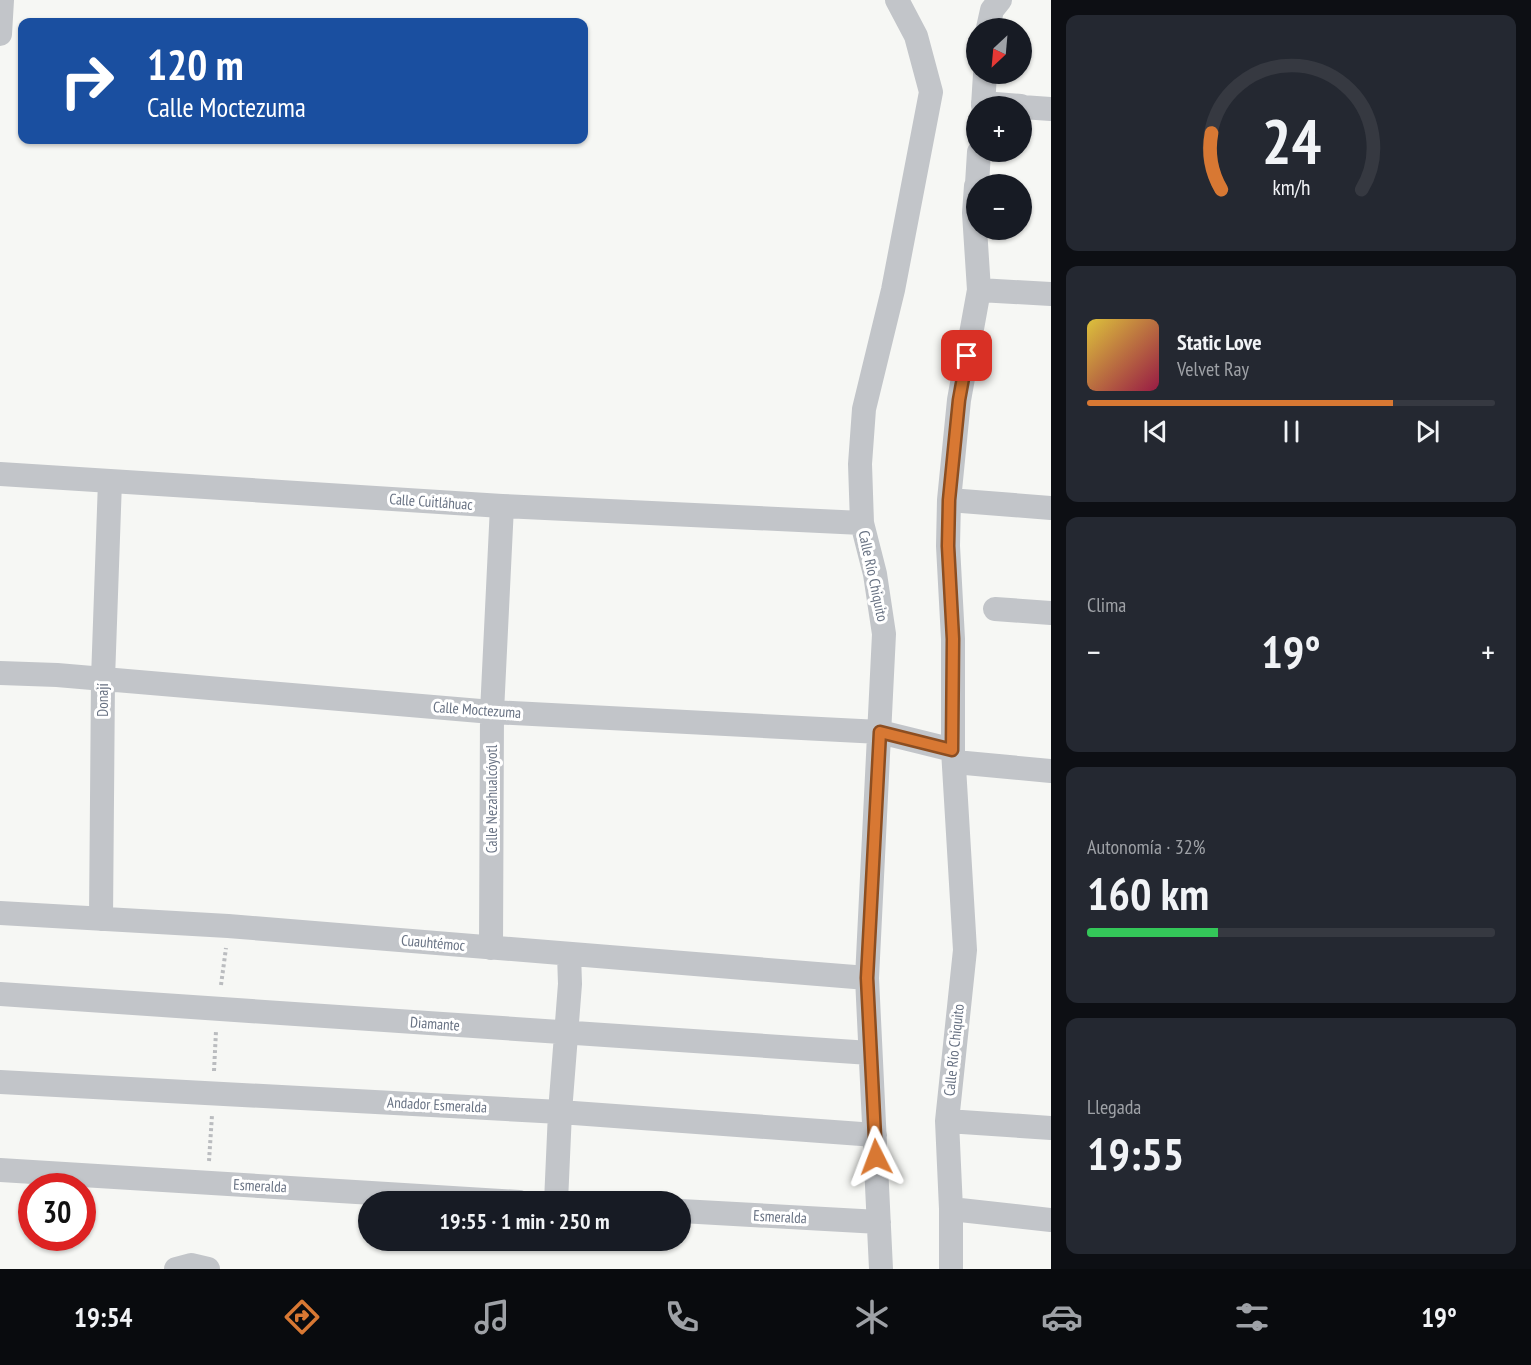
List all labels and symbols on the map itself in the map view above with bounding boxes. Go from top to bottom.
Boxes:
north arrow [966,18,1032,84]
pin [941,330,992,381]
street label: Calle Cuitláhuac [389,489,474,514]
street label: Calle Río Chiquito [855,529,892,623]
street label: Donají [93,683,112,717]
street label: Calle Moctezuma [432,697,522,722]
street label: Calle Nezahualcóyotl [482,744,501,853]
street label: Cuauhtémoc [400,930,466,955]
street label: Calle Río Chiquito [939,1003,968,1097]
street label: Diamante [410,1012,460,1035]
street label: Andador Esmeralda [387,1092,487,1117]
position arrow [844,1125,908,1189]
speed limit sign: 30 [18,1173,96,1251]
street label: Esmeralda [233,1175,287,1196]
street label: Esmeralda [753,1206,807,1227]

